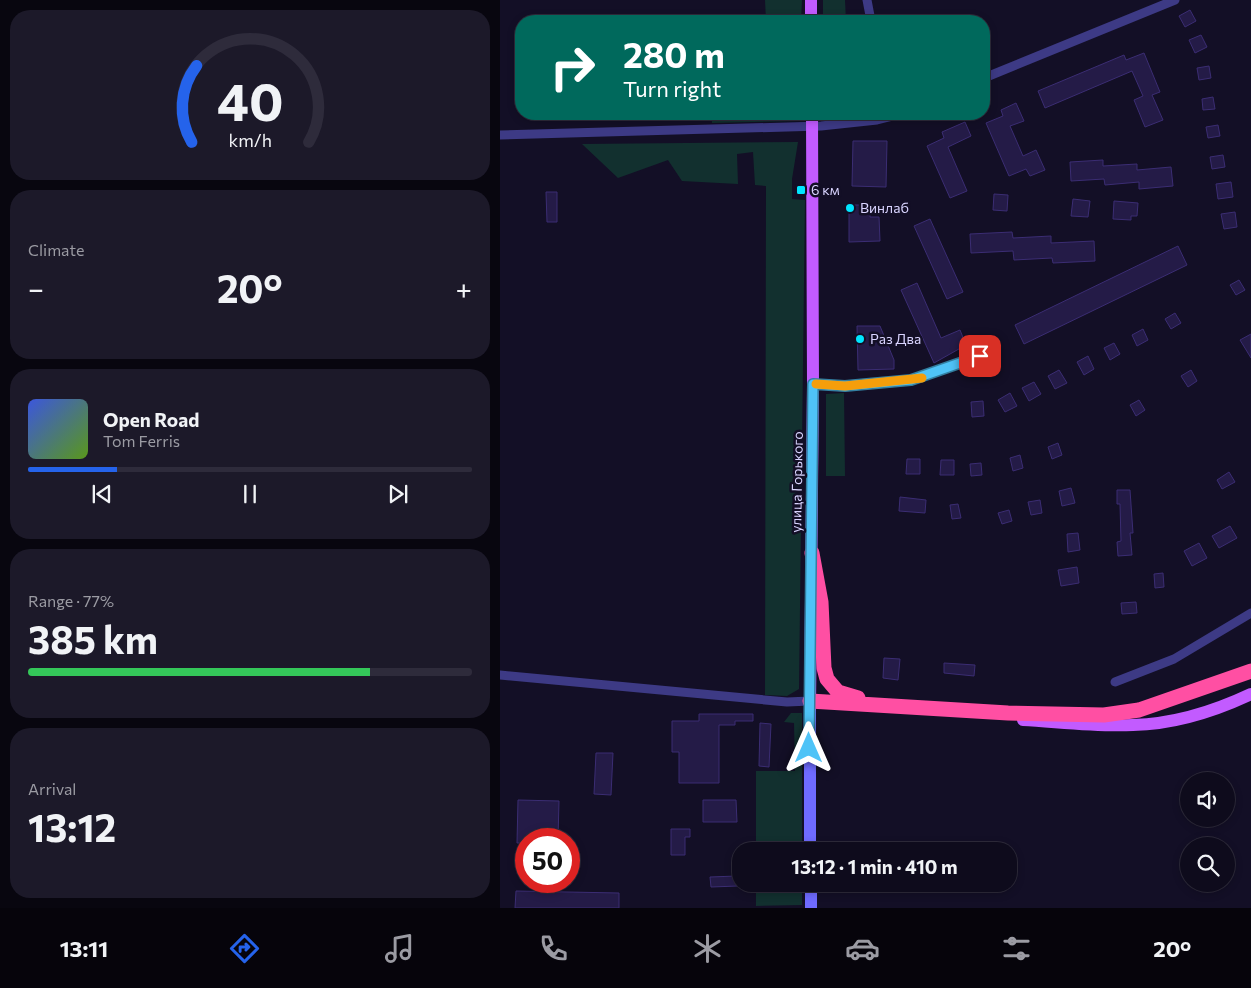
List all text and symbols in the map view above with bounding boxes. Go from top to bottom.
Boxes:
text: 280 m [623,32,725,75]
icon: right [540,35,605,100]
text: 40 [217,68,283,132]
text: Turn right [623,75,721,102]
text: km/h [228,129,272,151]
place label: 6 км [811,181,840,198]
marker: 6 км [795,184,807,196]
place label: Винлаб [860,199,909,216]
marker: Винлаб [844,202,856,214]
text: Climate [28,240,84,259]
text: 20° [217,264,283,311]
text: − [28,271,44,305]
text: + [456,271,472,305]
place label: Раз Два [870,330,921,347]
marker: Раз Два [854,333,866,345]
pin [959,335,1001,377]
icon: arrive [966,342,994,370]
text: Open Road [103,408,199,431]
text: Tom Ferris [103,431,180,450]
street label: улица Горького [787,431,806,533]
icon: previous [88,480,116,508]
icon: pause [236,480,264,508]
icon: next [384,480,412,508]
text: Range · 77% [28,591,114,610]
text: 385 km [28,615,158,662]
position arrow [782,721,834,773]
map controls [1180,772,1235,892]
button: sound [1180,772,1235,827]
text: Arrival [28,779,76,798]
text: 13:12 [28,803,116,850]
speed limit sign: 50 [515,828,580,893]
button: search [1180,837,1235,892]
text: 13:12 · 1 min · 410 m [791,855,958,878]
icon: directions [227,931,262,966]
icon: music [382,931,417,966]
icon: phone [536,931,571,966]
icon: climate [690,931,725,966]
icon: car [845,931,880,966]
icon: filters [999,931,1034,966]
text: 13:11 [60,935,108,962]
text: 20° [1153,935,1191,962]

